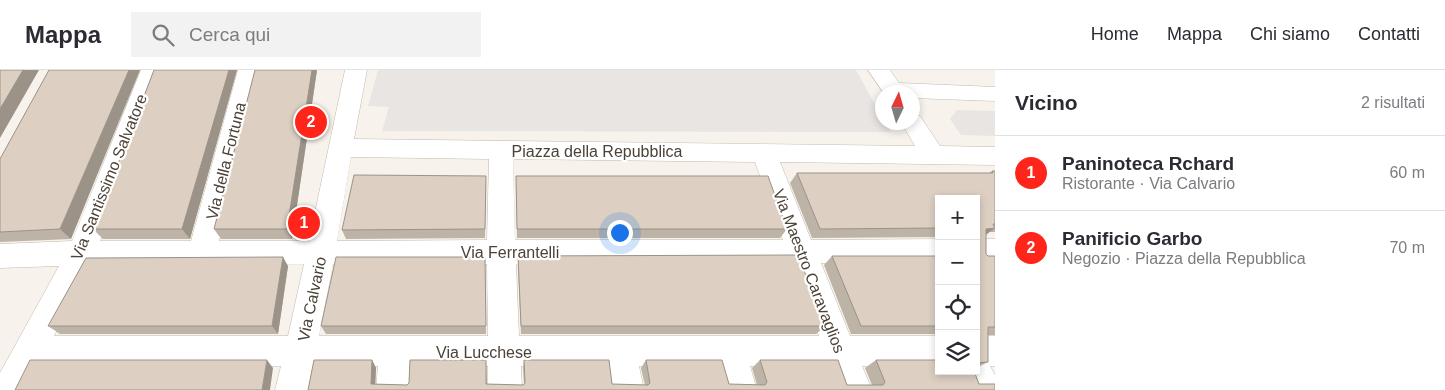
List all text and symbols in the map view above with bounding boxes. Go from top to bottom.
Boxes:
search box [131,12,481,57]
text: Mappa [25,21,101,48]
icon: search [149,21,177,49]
text: Cerca qui [189,24,270,45]
text: Home [1091,24,1139,44]
text: Mappa [1167,24,1222,44]
text: Chi siamo [1250,24,1330,44]
text: Contatti [1358,24,1420,44]
north arrow [875,85,920,130]
street label: Via Santissimo Salvatore [68,91,150,263]
text: Vicino [1015,91,1078,114]
text: 2 risultati [1361,94,1425,111]
street label: Via della Fortuna [203,100,249,222]
pin: 2 [295,103,327,141]
street label: Piazza della Repubblica [512,143,682,160]
text: Paninoteca Rchard [1062,153,1234,174]
text: 1 [1027,164,1035,181]
text: 60 m [1389,164,1425,181]
text: Ristorante · Via Calvario [1062,175,1235,192]
street label: Via Maestro Caravaglios [770,187,848,355]
map controls [935,195,980,375]
button: + [935,195,980,240]
pin: 1 [288,204,320,242]
your location [607,220,633,246]
text: Panificio Garbo [1062,228,1202,249]
text: 2 [1027,239,1035,256]
text: 70 m [1389,239,1425,256]
button: − [935,240,980,285]
street label: Via Ferrantelli [461,244,559,261]
text: Negozio · Piazza della Repubblica [1062,250,1306,267]
street label: Via Calvario [295,255,329,343]
button: locate [935,285,980,330]
button: layers [935,330,980,375]
street label: Via Lucchese [436,344,532,361]

